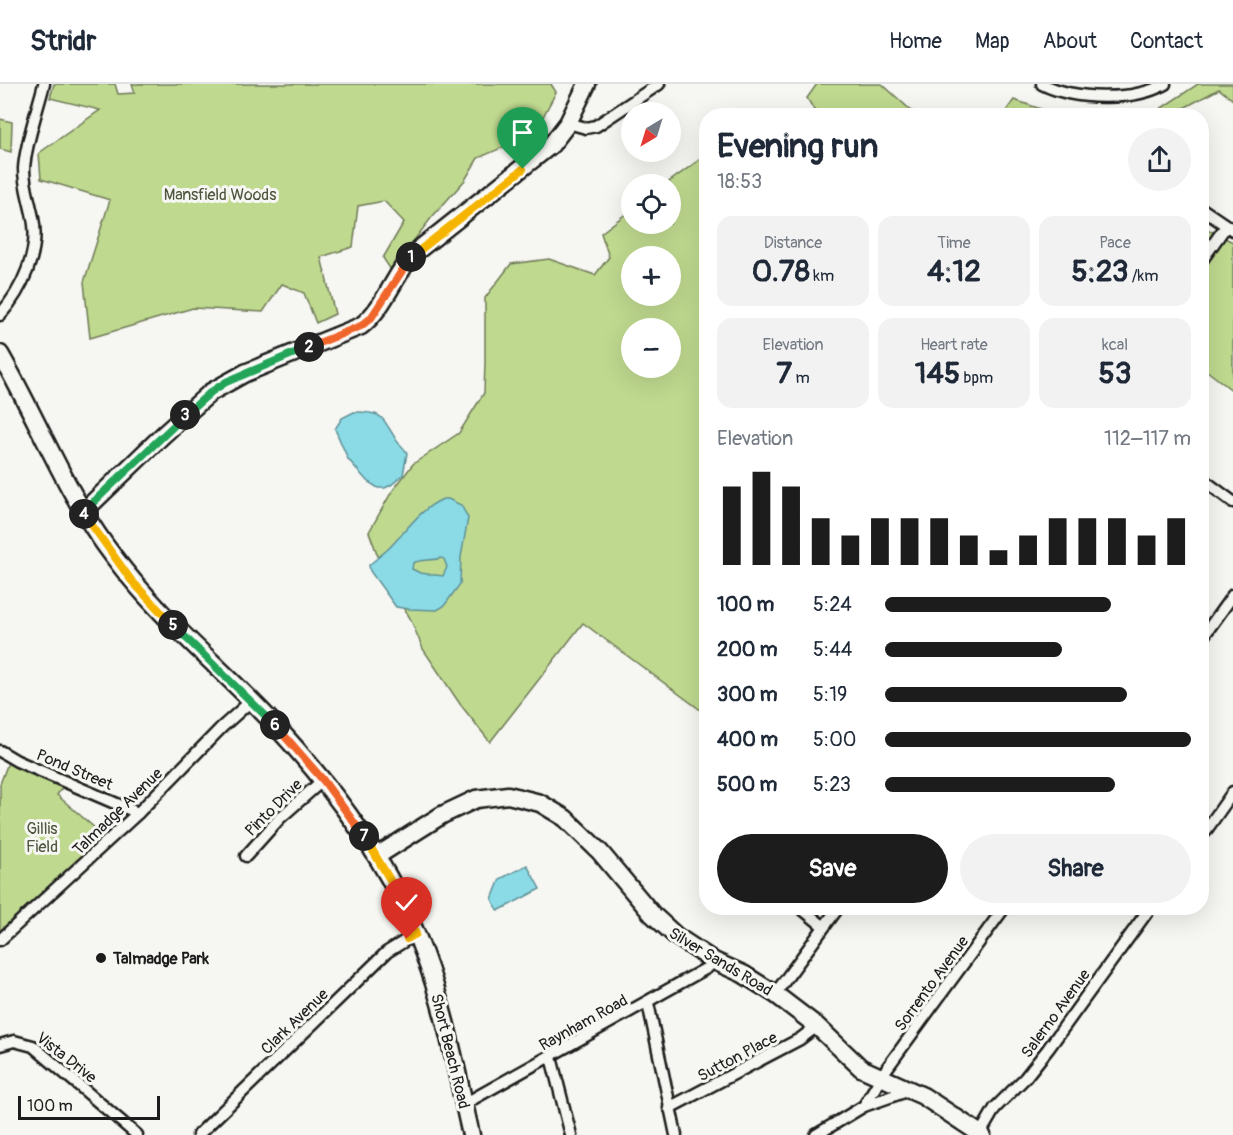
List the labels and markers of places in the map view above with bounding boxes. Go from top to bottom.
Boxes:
pin [497,107,548,169]
pin: 1 [396,242,426,272]
pin: 2 [294,332,324,362]
pin: 3 [170,400,200,430]
pin: 4 [69,499,99,529]
pin: 5 [158,610,188,640]
pin: 6 [260,710,290,740]
pin: 7 [349,821,379,851]
pin [381,877,432,939]
place label: Talmadge Park [112,949,209,969]
marker: Talmadge Park [94,951,108,965]

